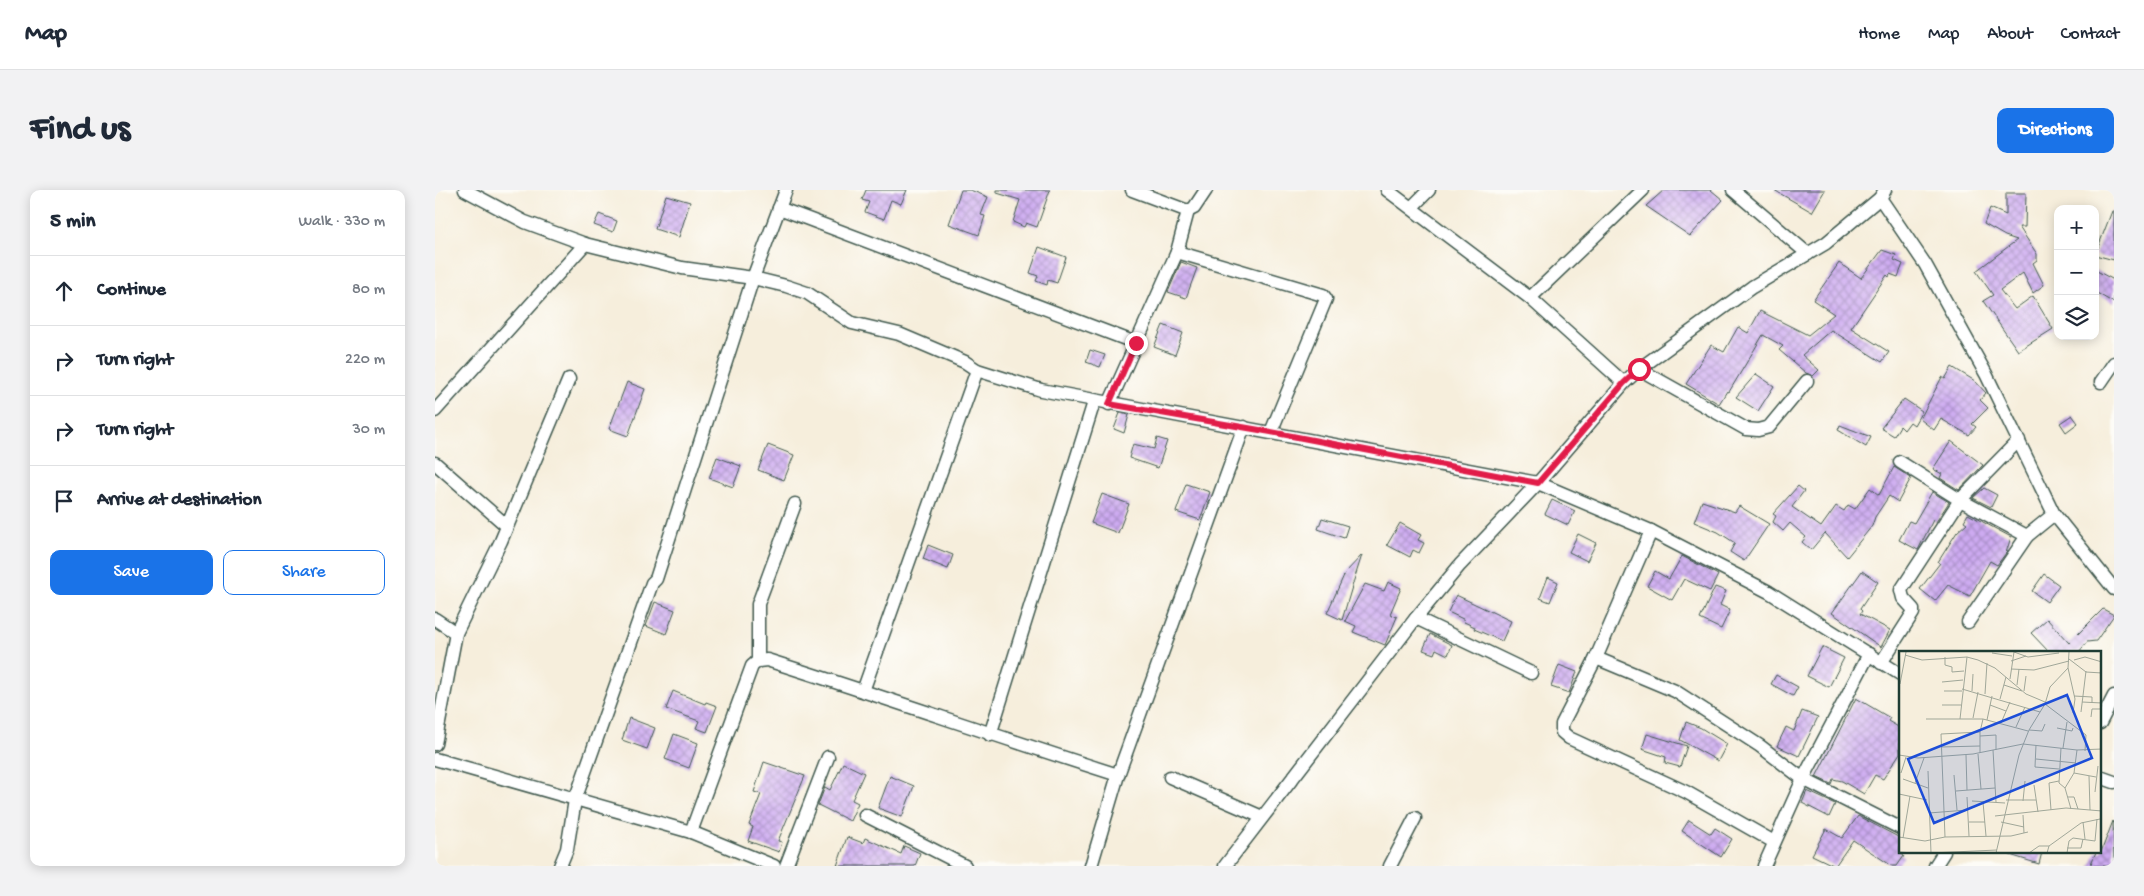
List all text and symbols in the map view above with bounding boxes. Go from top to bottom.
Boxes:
text: Map [25,20,67,49]
text: Home [1858,24,1900,45]
text: Map [1928,24,1959,45]
text: About [1987,24,2033,45]
text: Contact [2061,24,2119,45]
button: Directions [1997,108,2114,153]
text: Find us [30,110,130,151]
map controls [2054,205,2099,340]
button: + [2054,205,2099,250]
text: 5 min [50,210,95,235]
text: Walk · 330 m [298,213,385,232]
button: − [2054,250,2099,295]
icon: ahead [50,277,78,305]
text: Continue [97,279,166,302]
text: 80 m [352,281,385,300]
button: layers [2054,295,2099,340]
route end [1125,332,1148,355]
icon: right [50,347,78,375]
text: Turn right [97,349,173,372]
text: 220 m [345,351,385,370]
route start [1628,358,1651,381]
icon: right [50,417,78,445]
text: Turn right [97,419,173,442]
text: 30 m [352,421,385,440]
icon: arrive [50,487,78,515]
text: Arrive at destination [97,489,261,512]
button: Save [50,550,213,595]
button: Share [223,550,385,595]
inset map [1899,651,2101,854]

